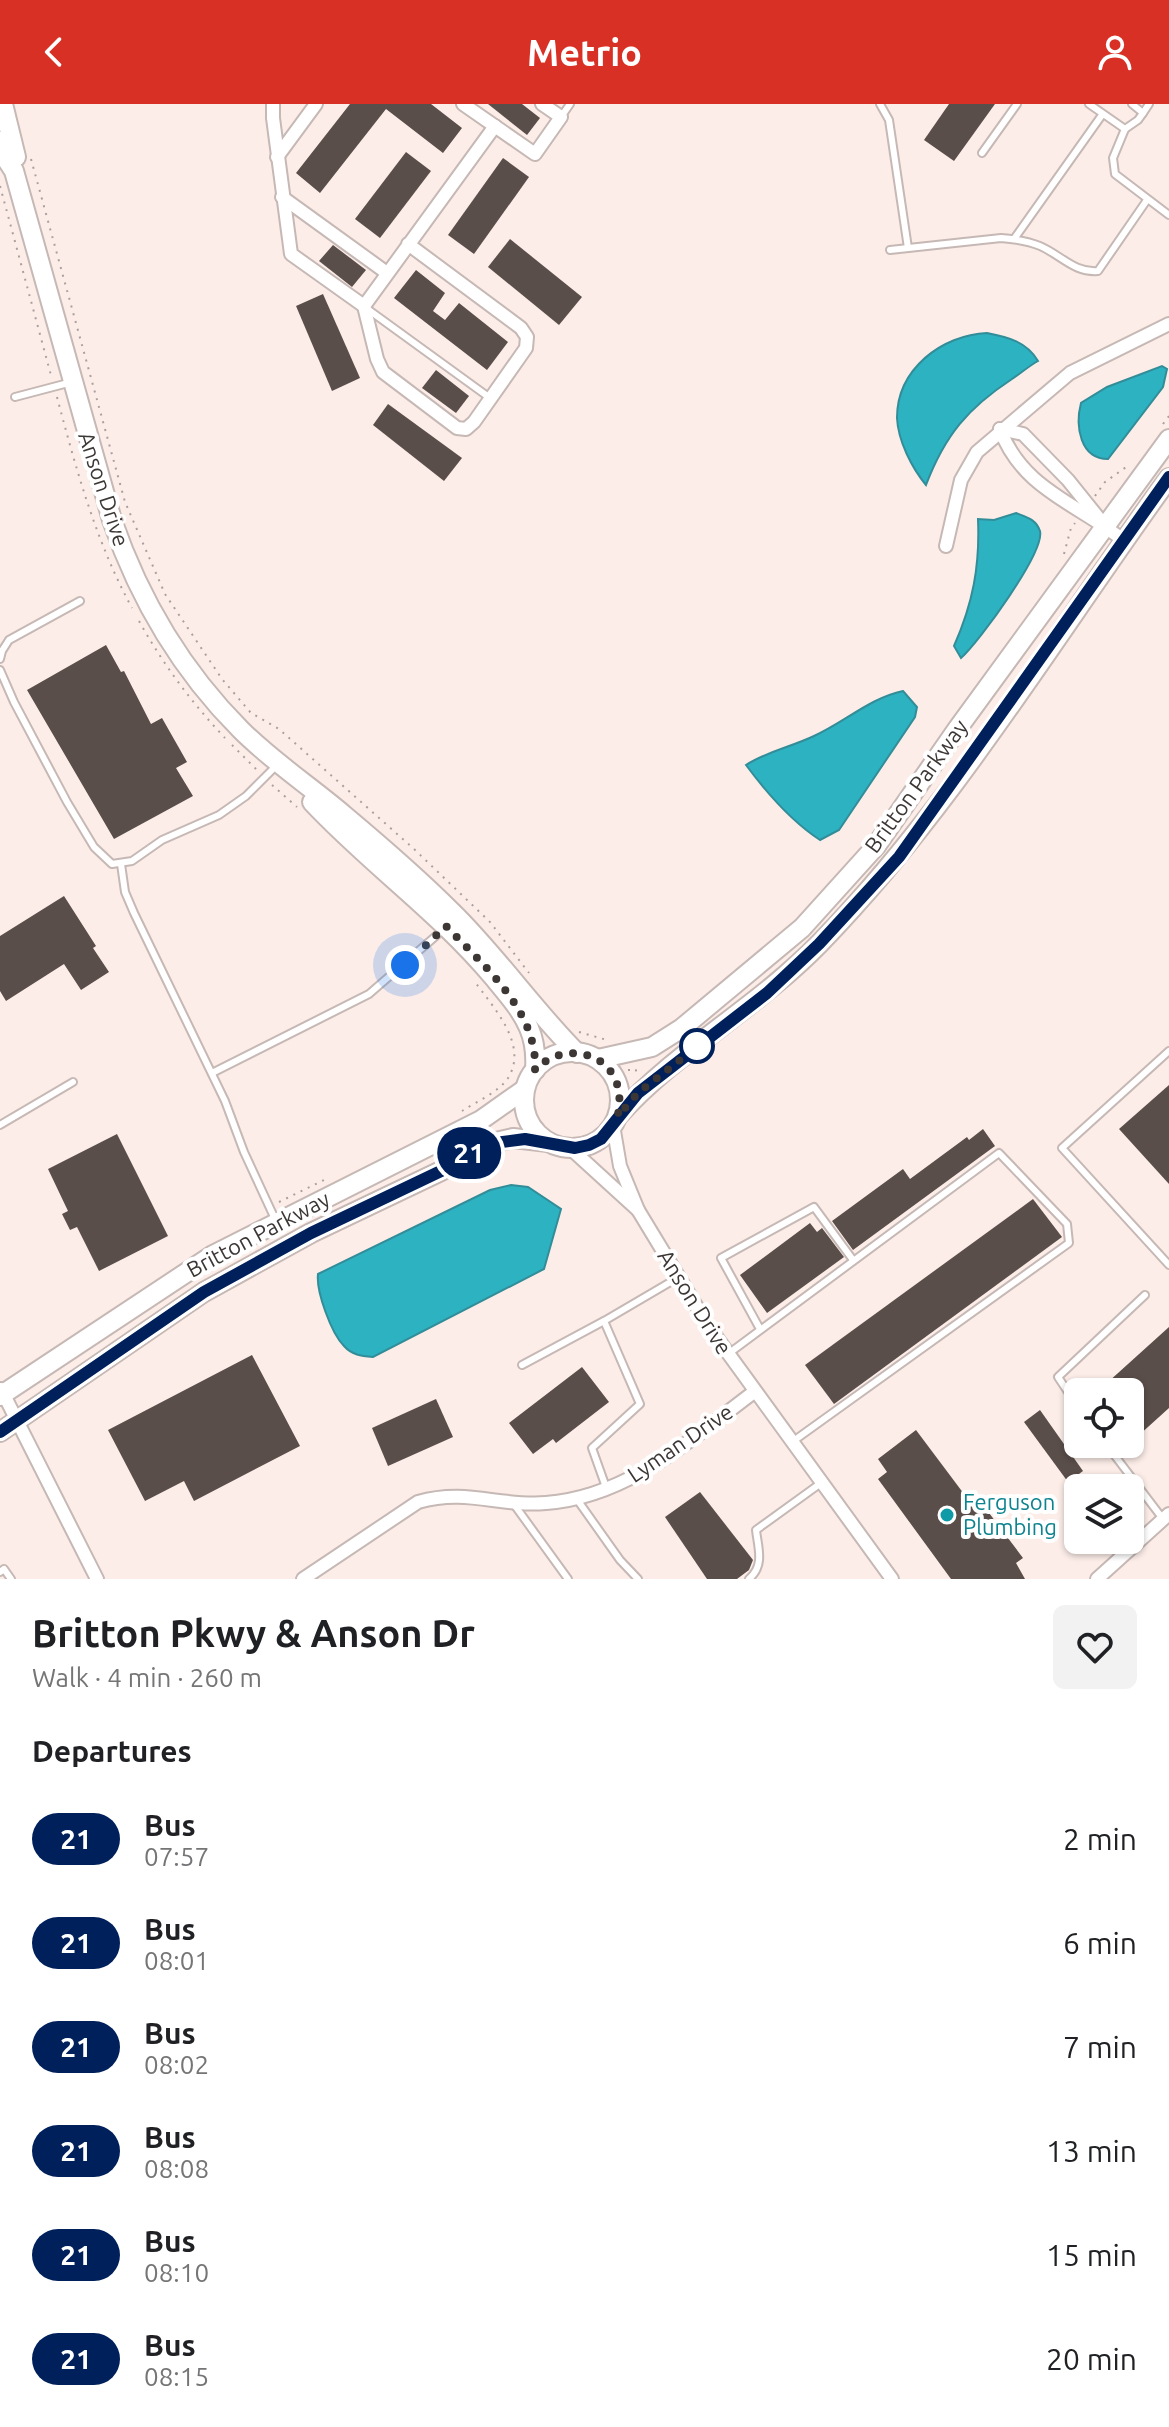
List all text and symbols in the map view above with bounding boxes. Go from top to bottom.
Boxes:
icon: back [32,30,76,74]
icon: person [1093,30,1137,74]
text: Metrio [527,32,642,73]
street label: Anson Drive [74,428,135,549]
street label: Britton Parkway [859,714,972,857]
your location [385,945,425,985]
unlabelled marker [680,1029,714,1063]
line badge: 21 [433,1127,505,1179]
text: 21 [453,1137,485,1168]
street label: Britton Parkway [182,1185,334,1282]
street label: Anson Drive [653,1245,738,1359]
map controls [1064,1378,1144,1554]
button: locate [1064,1378,1144,1458]
street label: Lyman Drive [622,1398,737,1487]
button: layers [1064,1474,1144,1554]
place label: Ferguson Plumbing [963,1489,1057,1539]
marker: Ferguson Plumbing [938,1506,956,1524]
button: heart [1053,1605,1137,1689]
text: Britton Pkwy & Anson Dr [32,1612,475,1654]
text: Walk · 4 min · 260 m [32,1663,262,1692]
text: Departures [32,1734,192,1768]
text: Bus [144,1808,196,1842]
text: 2 min [1063,1822,1137,1856]
text: 21 [60,1823,92,1854]
text: 07:57 [144,1842,209,1871]
text: Bus [144,1912,196,1946]
text: 6 min [1063,1926,1137,1960]
text: 21 [60,1927,92,1958]
text: 08:01 [144,1946,209,1975]
text: Bus [144,2016,196,2050]
text: 7 min [1063,2030,1137,2064]
text: 21 [60,2031,92,2062]
text: 08:02 [144,2050,209,2079]
text: Bus [144,2120,196,2154]
text: 13 min [1046,2134,1137,2168]
text: 21 [60,2135,92,2166]
text: 08:08 [144,2154,209,2183]
text: Bus [144,2224,196,2258]
text: 15 min [1046,2238,1137,2272]
text: 21 [60,2239,92,2270]
text: 08:10 [144,2258,209,2287]
text: Bus [144,2328,196,2362]
text: 20 min [1046,2342,1137,2376]
text: 21 [60,2343,92,2374]
text: 08:15 [144,2362,209,2391]

